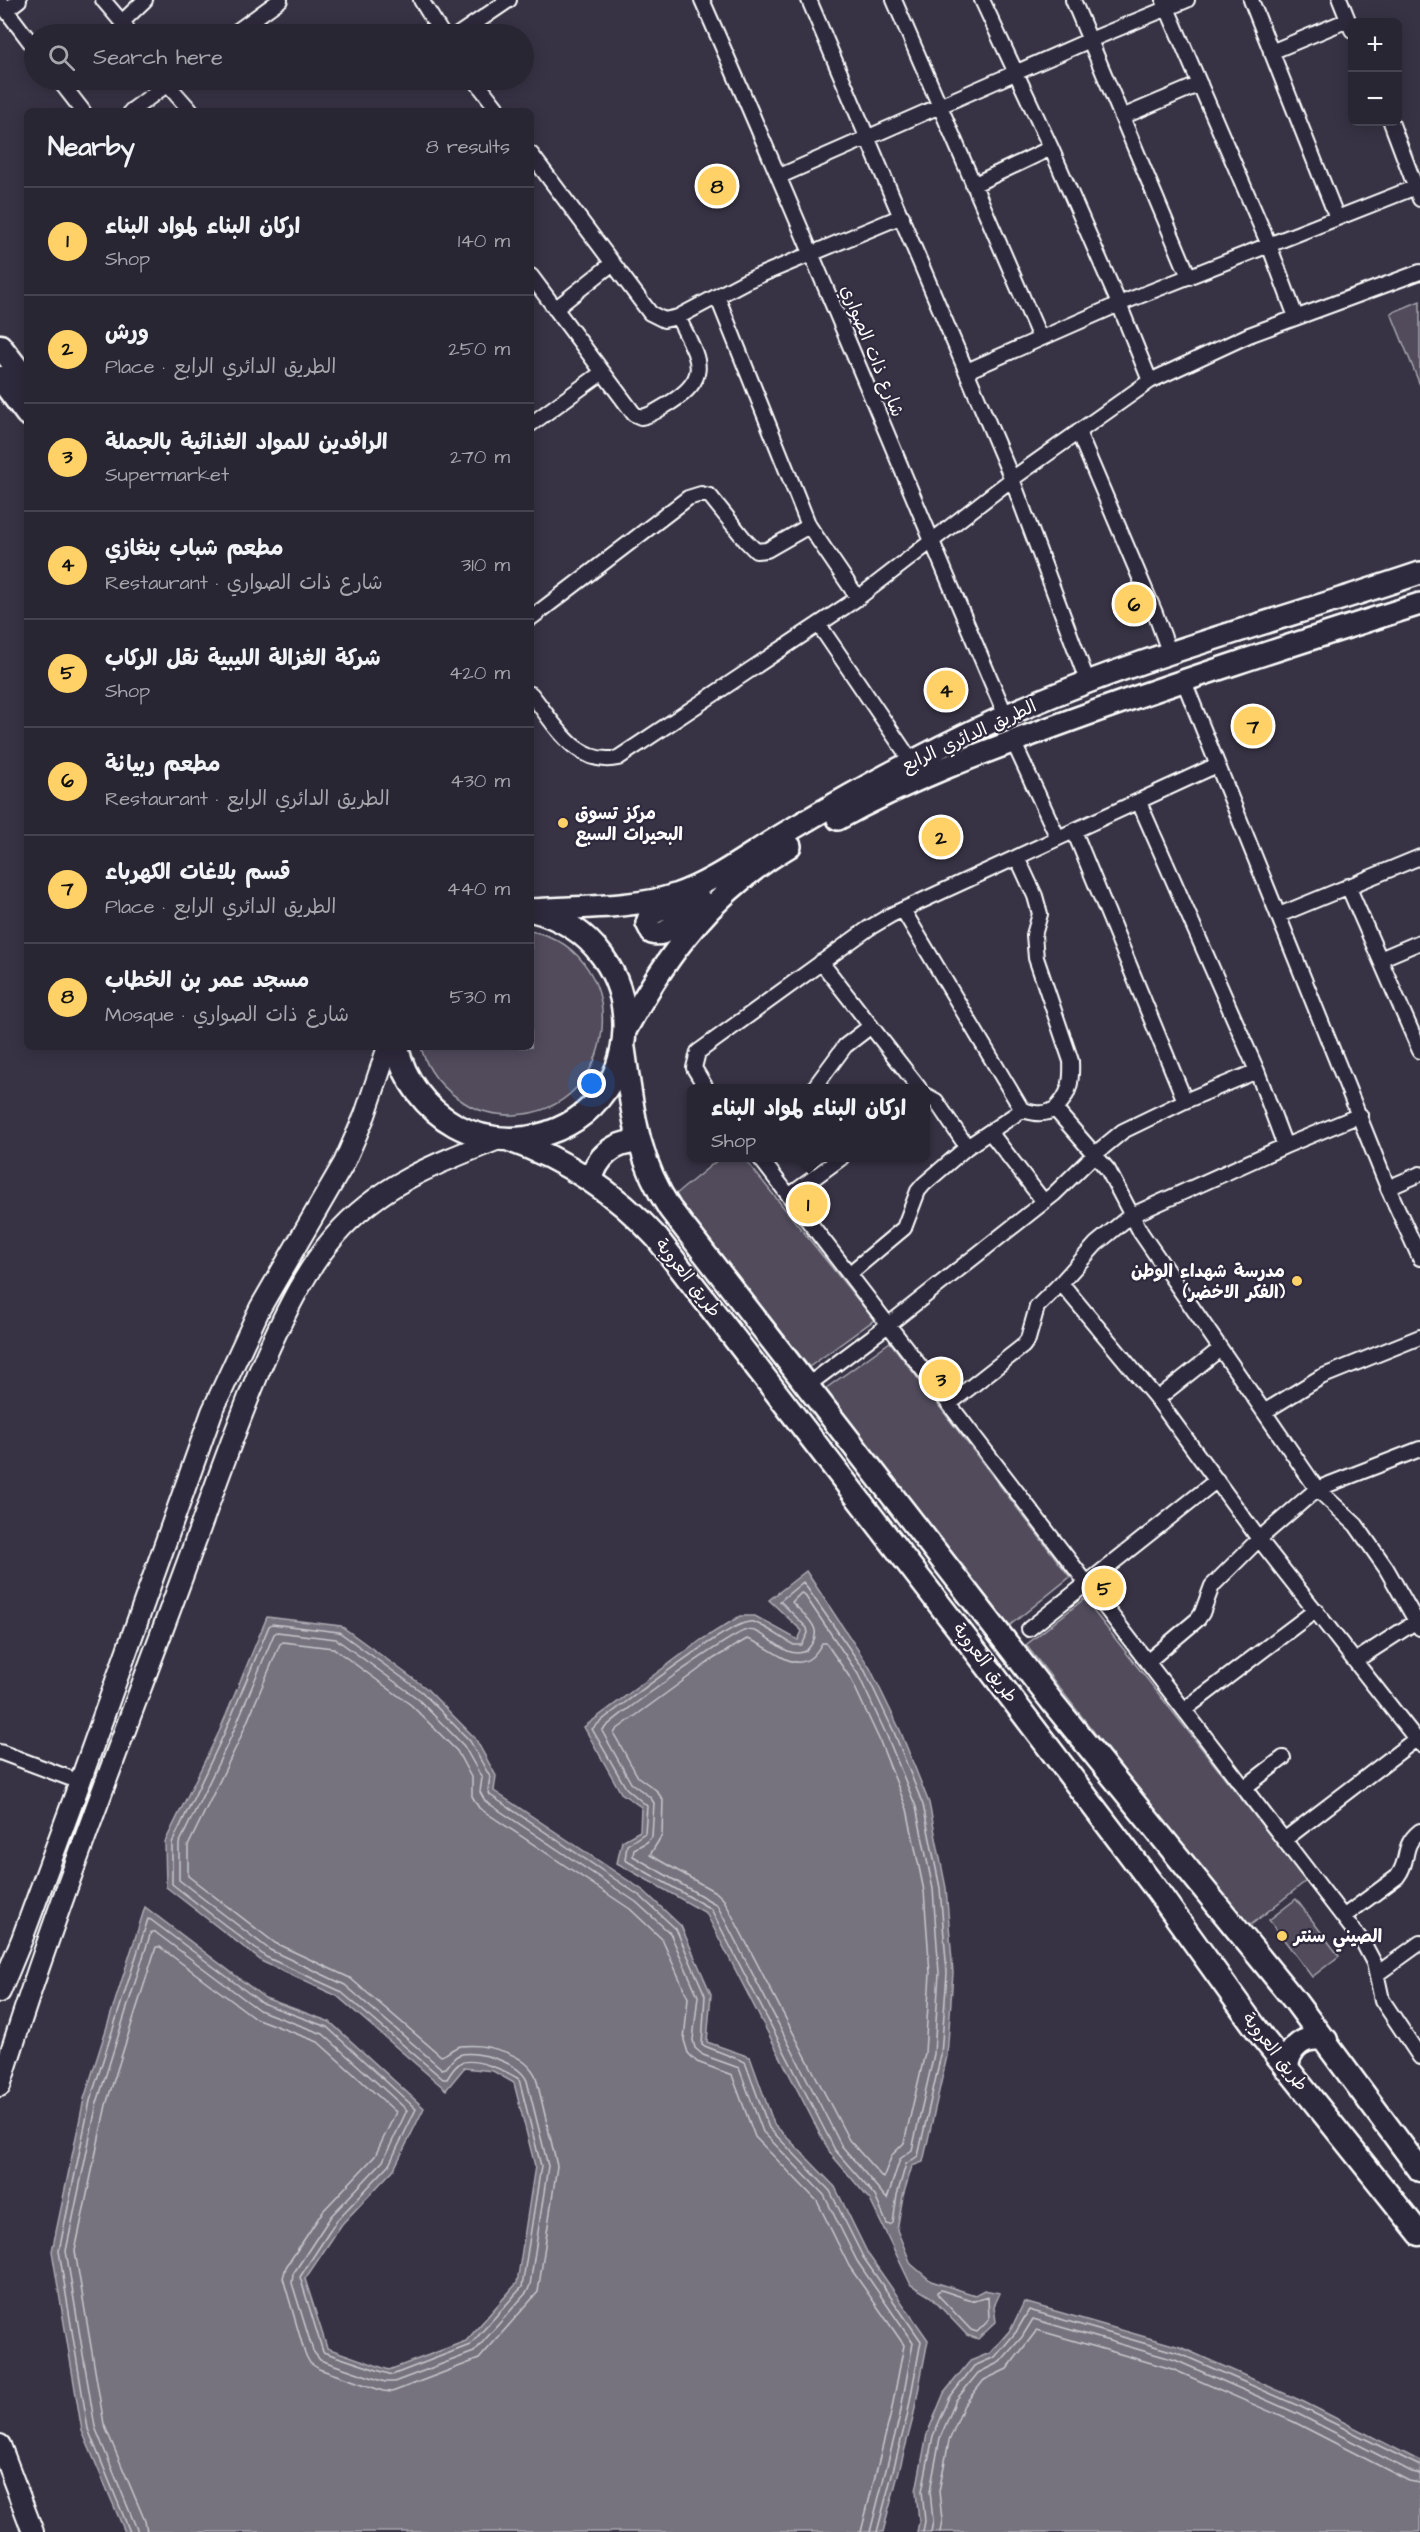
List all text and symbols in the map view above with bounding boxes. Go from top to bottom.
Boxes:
map controls [1348,18,1402,126]
button: + [1348,18,1402,72]
search box [24,24,534,90]
icon: search [45,41,78,74]
text: Search here [93,42,223,73]
button: − [1348,72,1402,126]
text: Nearby [48,129,135,165]
text: 8 results [426,133,510,161]
pin: 8 [698,164,736,208]
text: اركان البناء لمواد البناء [105,211,300,242]
text: 1 [66,227,69,255]
text: 140 m [458,227,510,255]
text: Shop [105,245,150,273]
street label: شارع ذات الصواري [834,281,910,421]
text: ورش [105,317,149,348]
text: 2 [62,335,73,363]
text: 250 m [448,335,510,363]
text: Place · الطريق الدائري الرابع [105,353,336,381]
text: الرافدين للمواد الغذائية بالجملة [105,427,388,458]
text: 3 [62,443,73,471]
text: 270 m [450,443,510,471]
text: Supermarket [105,461,229,489]
text: مطعم شباب بنغازي [105,533,284,564]
text: 4 [61,551,74,579]
text: 310 m [461,551,510,579]
text: Restaurant · شارع ذات الصواري [105,569,383,597]
pin: 6 [1114,582,1154,626]
text: شركة الغزالة الليبية نقل الركاب [105,643,381,674]
text: 5 [60,659,75,687]
text: 420 m [449,659,510,687]
pin: 4 [926,668,966,712]
text: Shop [105,677,150,705]
street label: الطريق الدائري الرابع [897,694,1041,778]
pin: 7 [1234,704,1272,748]
text: مطعم ربيانة [105,749,221,780]
text: 6 [61,767,74,795]
text: 430 m [450,767,510,795]
text: Restaurant · الطريق الدائري الرابع [105,785,390,813]
place label: مركز تسوق البحيرات السبع [575,801,683,847]
pin: 2 [922,814,960,860]
marker: مركز تسوق البحيرات السبع [556,816,570,830]
text: قسم بلاغات الكهرباء [105,857,291,888]
text: 7 [61,875,74,903]
text: 440 m [447,875,510,903]
text: Place · الطريق الدائري الرابع [105,893,336,921]
text: مسجد عمر بن الخطاب [105,965,309,996]
text: 8 [61,983,74,1011]
text: 530 m [449,983,510,1011]
text: Mosque · شارع ذات الصواري [105,1001,349,1029]
your location [577,1069,606,1098]
popup [687,1084,930,1162]
text: اركان البناء لمواد البناء [711,1093,906,1124]
text: Shop [711,1127,756,1155]
pin: 1 [788,1182,828,1226]
street label: طريق العروبة [649,1233,727,1323]
place label: مدرسة شهداء الوطن (الفكر الاخضر) [1131,1259,1286,1305]
marker: مدرسة شهداء الوطن (الفكر الاخضر) [1290,1274,1304,1288]
pin: 3 [922,1356,960,1402]
pin: 5 [1084,1566,1124,1610]
street label: طريق العروبة [947,1618,1023,1708]
place label: الصيني سنتر [1292,1924,1382,1952]
marker: الصيني سنتر [1275,1929,1289,1943]
street label: طريق العروبة [1236,2007,1314,2097]

